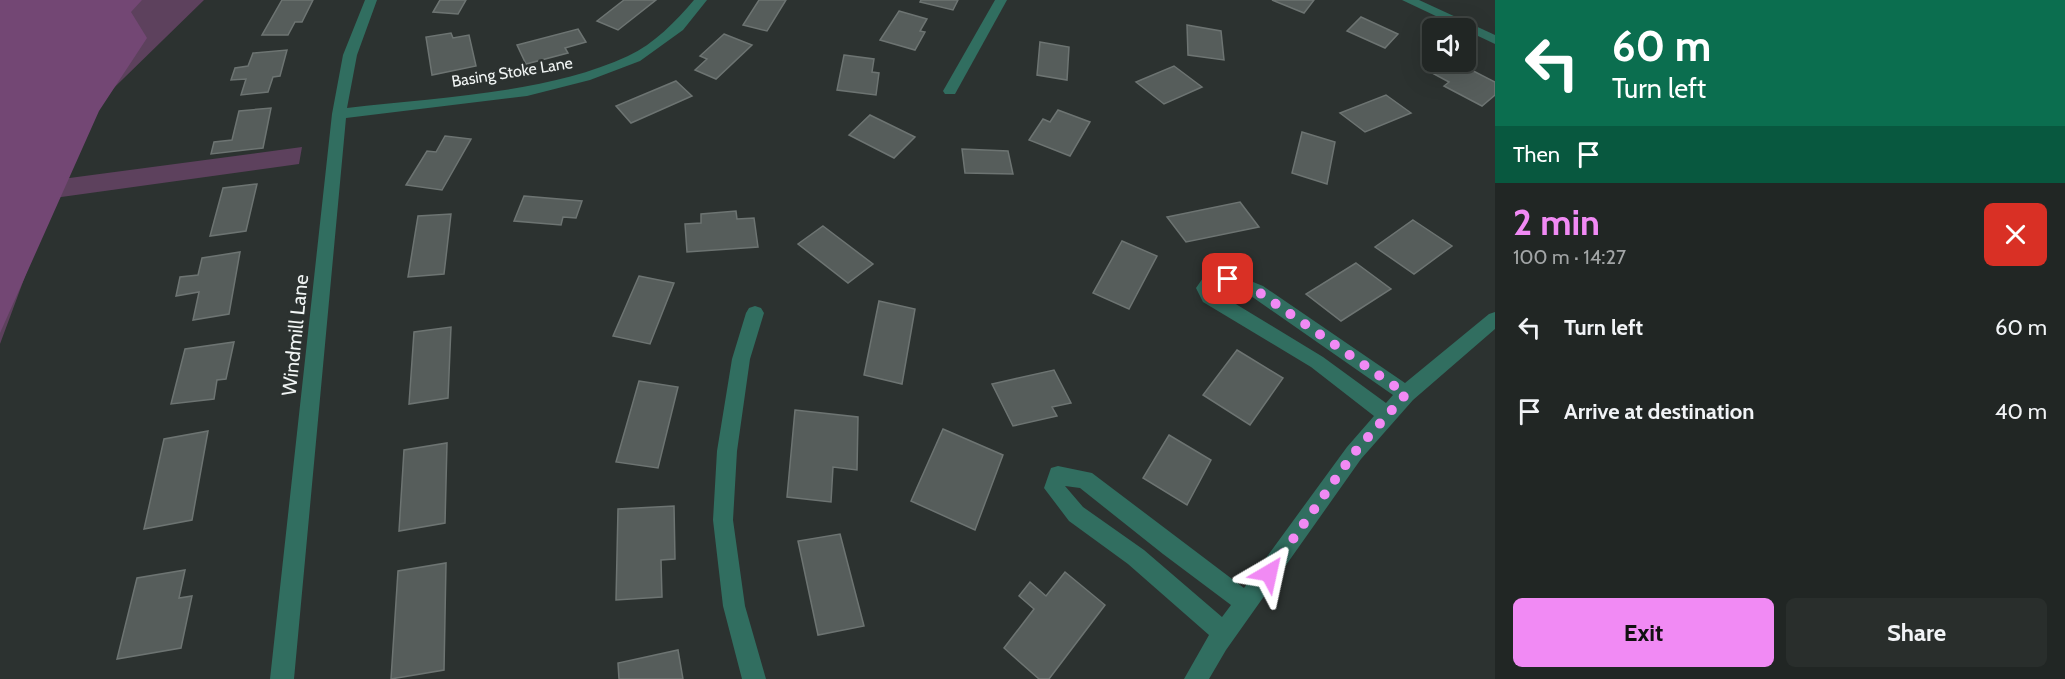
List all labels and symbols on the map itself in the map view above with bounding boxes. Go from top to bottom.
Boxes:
street label: Basing Stoke Lane [450,53,574,91]
pin [1202,253,1253,304]
street label: Windmill Lane [277,273,313,397]
position arrow [1237,541,1301,605]

